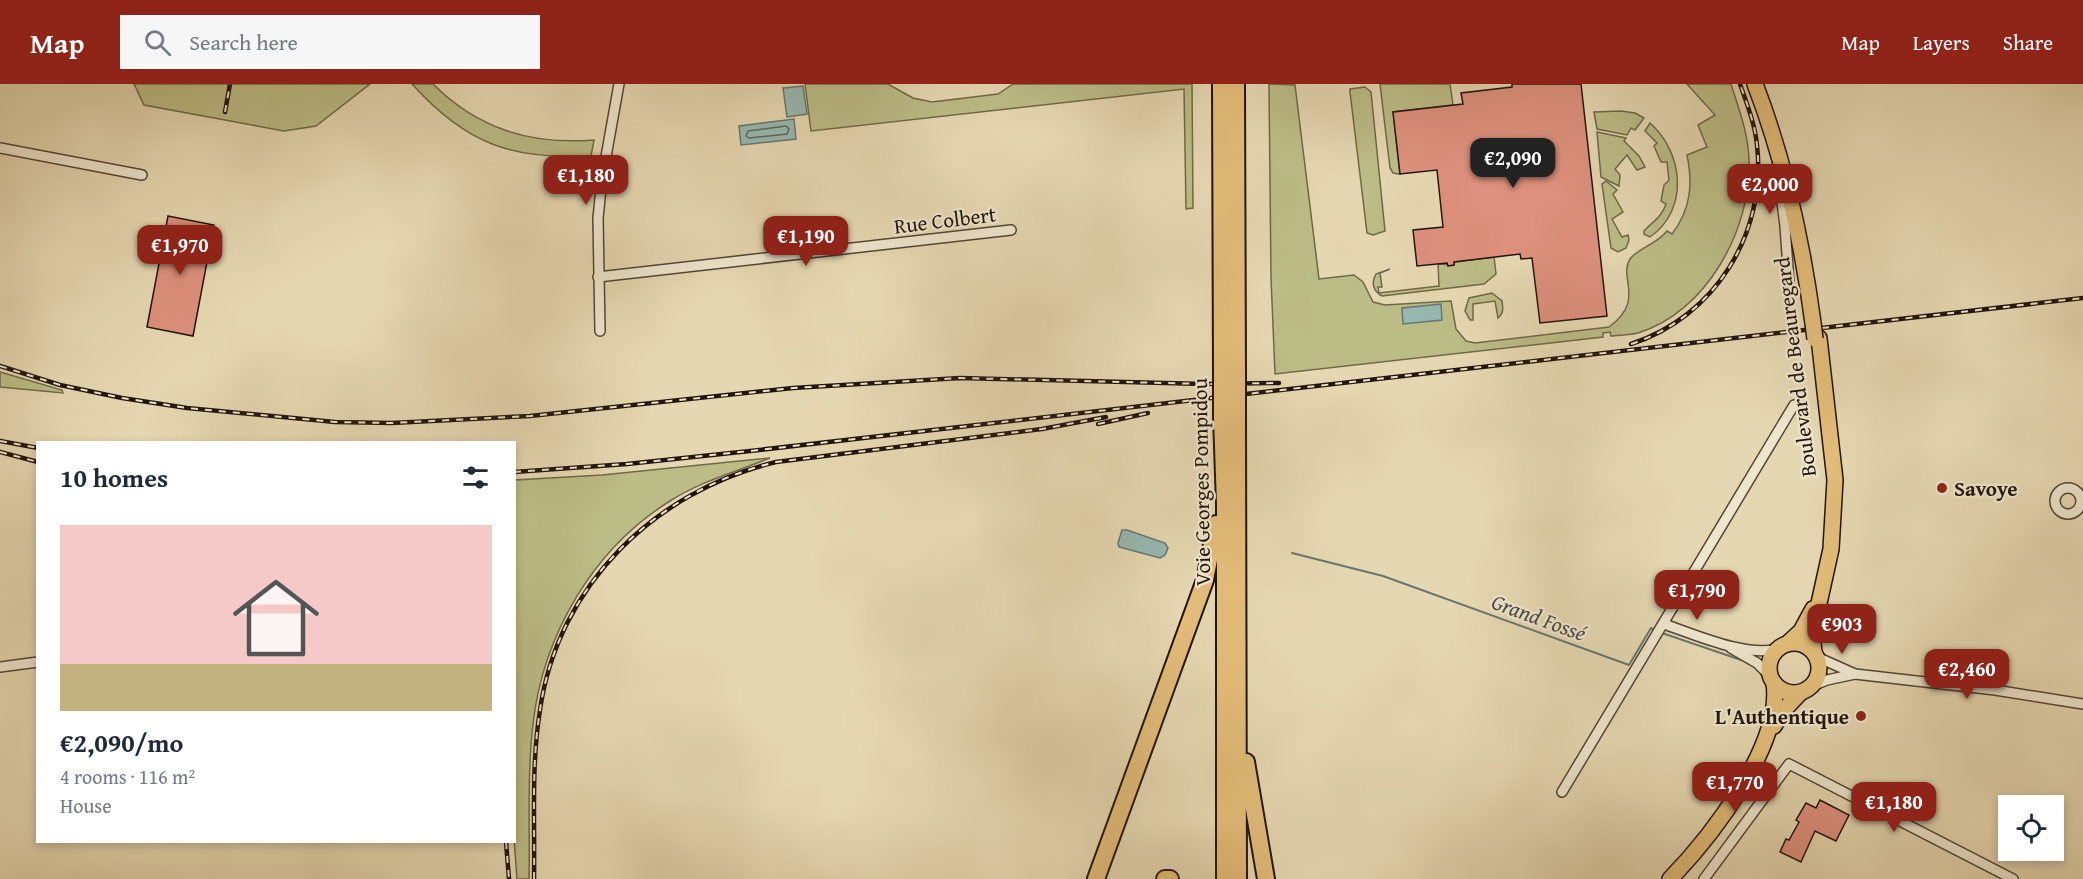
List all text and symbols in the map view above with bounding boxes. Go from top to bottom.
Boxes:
search box [120,15,540,69]
text: Map [30,22,84,63]
icon: search [141,26,174,59]
text: Search here [189,26,298,58]
text: Map [1841,27,1880,58]
text: Layers [1913,27,1970,58]
text: Share [2003,27,2053,58]
pin: €2,090 [1464,138,1562,189]
text: €2,090 [1484,143,1542,172]
pin: €1,180 [537,155,635,206]
text: €1,180 [557,160,615,189]
pin: €2,000 [1721,164,1819,215]
text: €2,000 [1741,169,1799,198]
street label: Rue Colbert [892,198,998,242]
pin: €1,190 [757,216,855,267]
text: €1,190 [777,221,835,250]
pin: €1,970 [131,225,229,276]
text: €1,970 [151,230,209,259]
street label: Boulevard de Beauregard [1766,255,1824,479]
street label: Voie Georges Pompidou [1184,377,1218,586]
text: 10 homes [60,458,168,497]
icon: filters [459,461,492,494]
place label: Savoye [1954,473,2018,504]
marker: Savoye [1935,481,1949,495]
icon: home [222,564,330,672]
pin: €1,790 [1648,570,1746,621]
text: €1,790 [1668,575,1726,604]
water label: Grand Fossé [1487,585,1592,649]
pin: €903 [1806,604,1878,655]
text: €903 [1821,609,1863,638]
pin: €2,460 [1918,649,2016,700]
text: €2,460 [1938,654,1996,683]
place label: L'Authentique [1715,701,1849,732]
marker: L'Authentique [1854,709,1868,723]
text: €2,090/mo [60,723,183,762]
text: 4 rooms · 116 m² [60,762,195,791]
pin: €1,770 [1686,762,1784,813]
text: €1,770 [1706,767,1764,796]
pin: €1,180 [1845,782,1943,833]
text: €1,180 [1865,787,1923,816]
text: House [60,791,112,820]
map controls [1998,795,2064,861]
button: locate [1998,795,2064,861]

